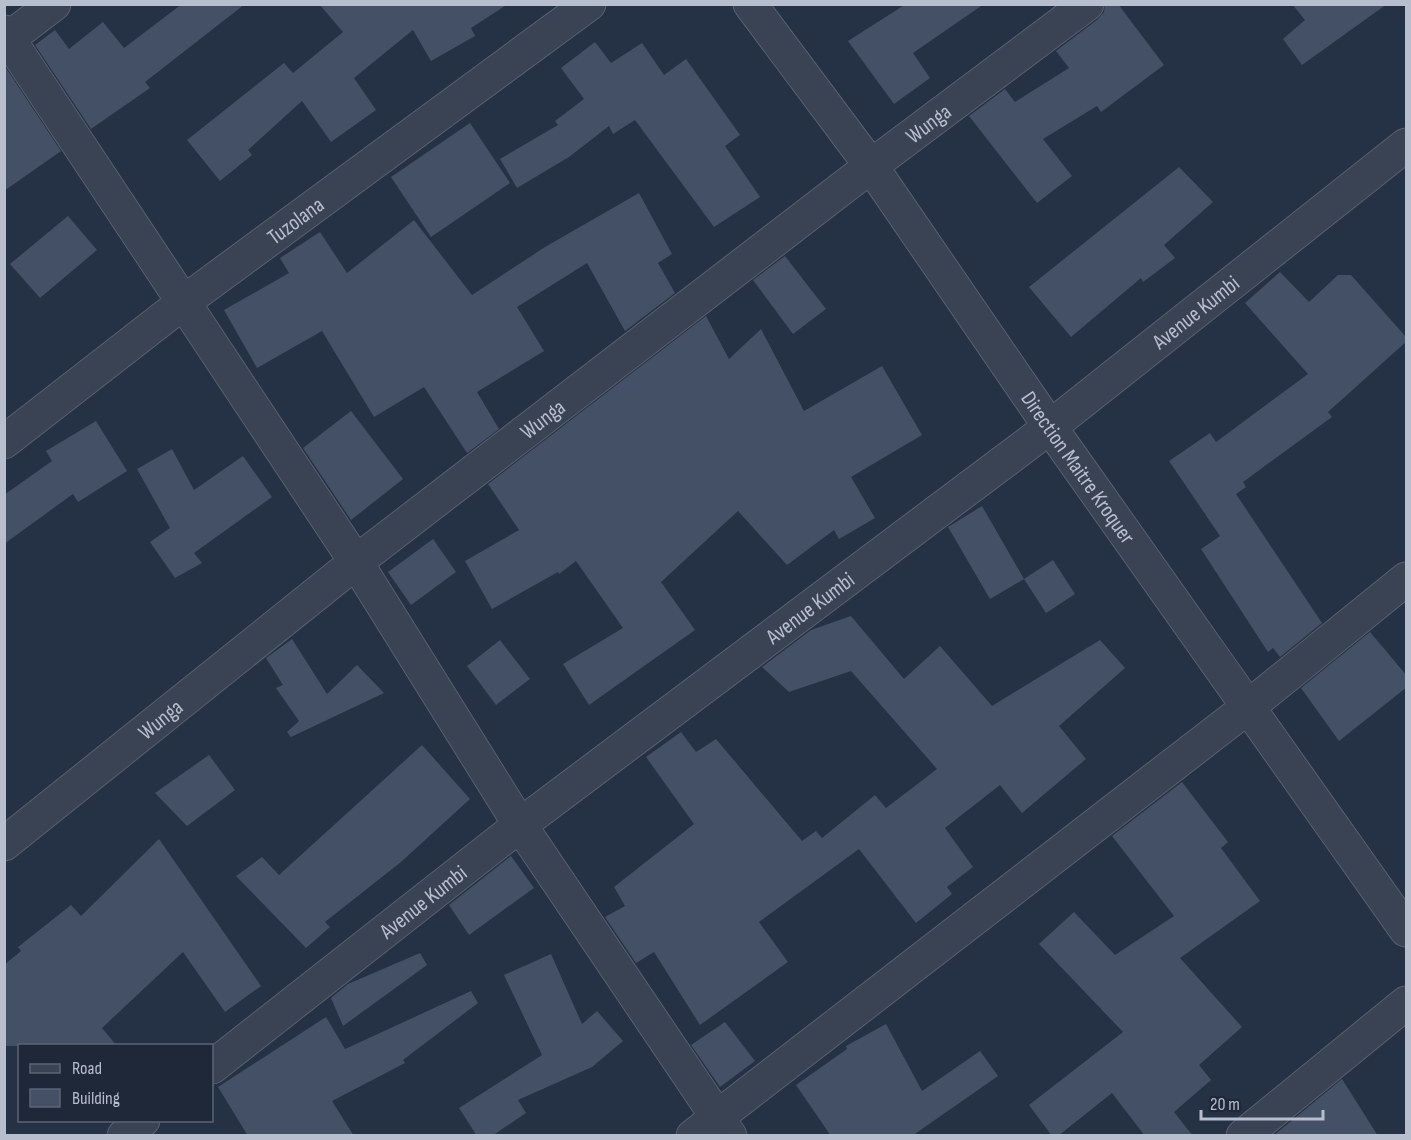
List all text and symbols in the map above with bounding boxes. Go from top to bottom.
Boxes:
street label: Wunga [901,99,957,150]
street label: Tuzolana [262,192,330,251]
street label: Avenue Kumbi [1147,270,1245,356]
street label: Direction Maitre Kroquer [1014,386,1140,550]
street label: Wunga [515,394,571,446]
street label: Avenue Kumbi [760,567,860,651]
street label: Wunga [133,694,189,746]
street label: Avenue Kumbi [374,860,473,946]
legend [18,1044,213,1122]
text: Road [72,1058,102,1079]
scale bar [1201,1083,1322,1121]
text: Building [72,1088,120,1109]
text: 20 m [1210,1094,1240,1115]

